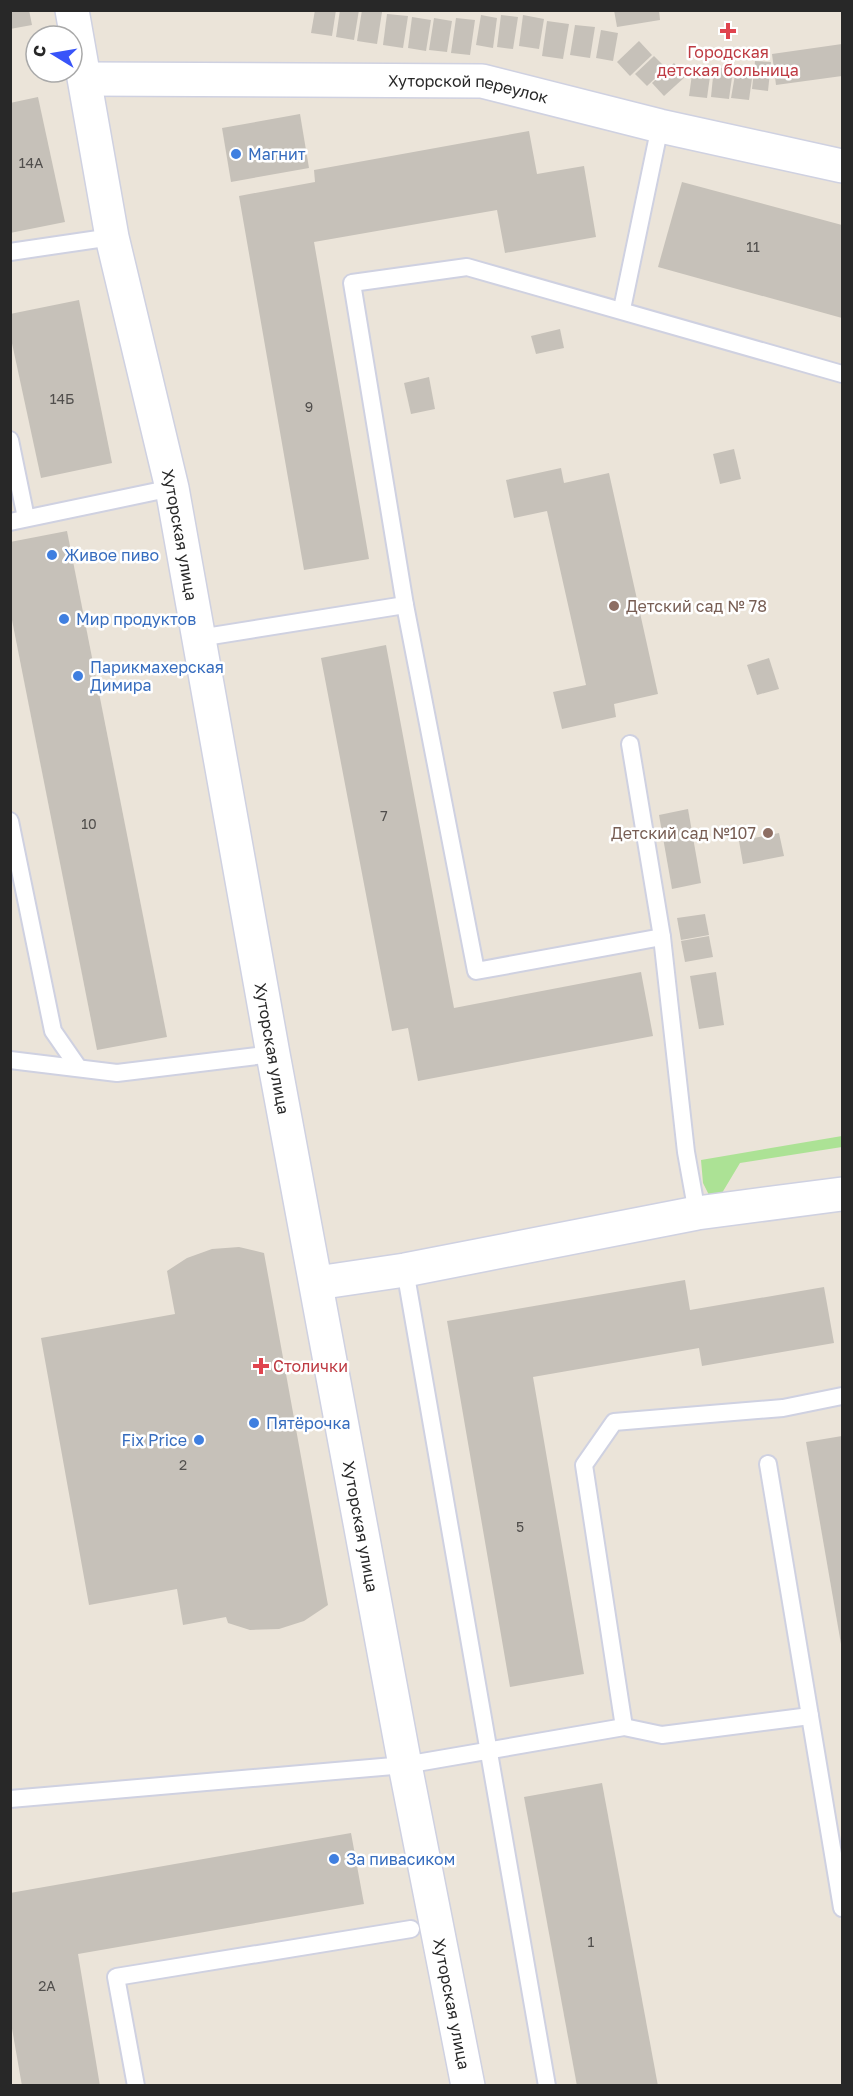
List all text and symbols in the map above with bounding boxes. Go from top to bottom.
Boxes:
marker: Городская детская больница [719,22,737,40]
north arrow [24,24,84,84]
place label: Городская детская больница [657,42,799,80]
text: С [28,44,50,59]
street label: Хуторской переулок [388,71,550,107]
place label: Магнит [248,144,306,164]
marker: Магнит [229,147,243,161]
house number: 14А [19,154,44,171]
house number: 11 [746,238,760,255]
house number: 14Б [50,390,74,407]
house number: 9 [305,398,313,415]
street label: Хуторская улица [158,467,202,602]
place label: Живое пиво [64,545,159,565]
marker: Живое пиво [45,548,59,562]
place label: Детский сад № 78 [626,596,767,616]
marker: Детский сад № 78 [607,599,621,613]
place label: Мир продуктов [76,609,196,629]
marker: Мир продуктов [57,612,71,626]
place label: Парикмахерская Димира [90,657,224,695]
marker: Парикмахерская Димира [71,669,85,683]
house number: 7 [380,807,388,824]
house number: 10 [81,815,97,832]
place label: Детский сад №107 [611,823,756,843]
marker: Детский сад №107 [761,826,775,840]
street label: Хуторская улица [250,981,294,1116]
place label: Столички [273,1356,348,1376]
marker: Столички [254,1359,268,1373]
place label: Пятёрочка [266,1413,350,1433]
marker: Пятёрочка [247,1416,261,1430]
place label: Fix Price [121,1430,187,1450]
marker: Fix Price [192,1433,206,1447]
house number: 2 [179,1456,187,1473]
street label: Хуторская улица [339,1459,383,1594]
house number: 5 [516,1518,524,1535]
place label: За пивасиком [346,1849,455,1869]
marker: За пивасиком [327,1852,341,1866]
house number: 1 [588,1933,595,1950]
street label: Хуторская улица [429,1936,475,2071]
house number: 2А [38,1977,56,1994]

